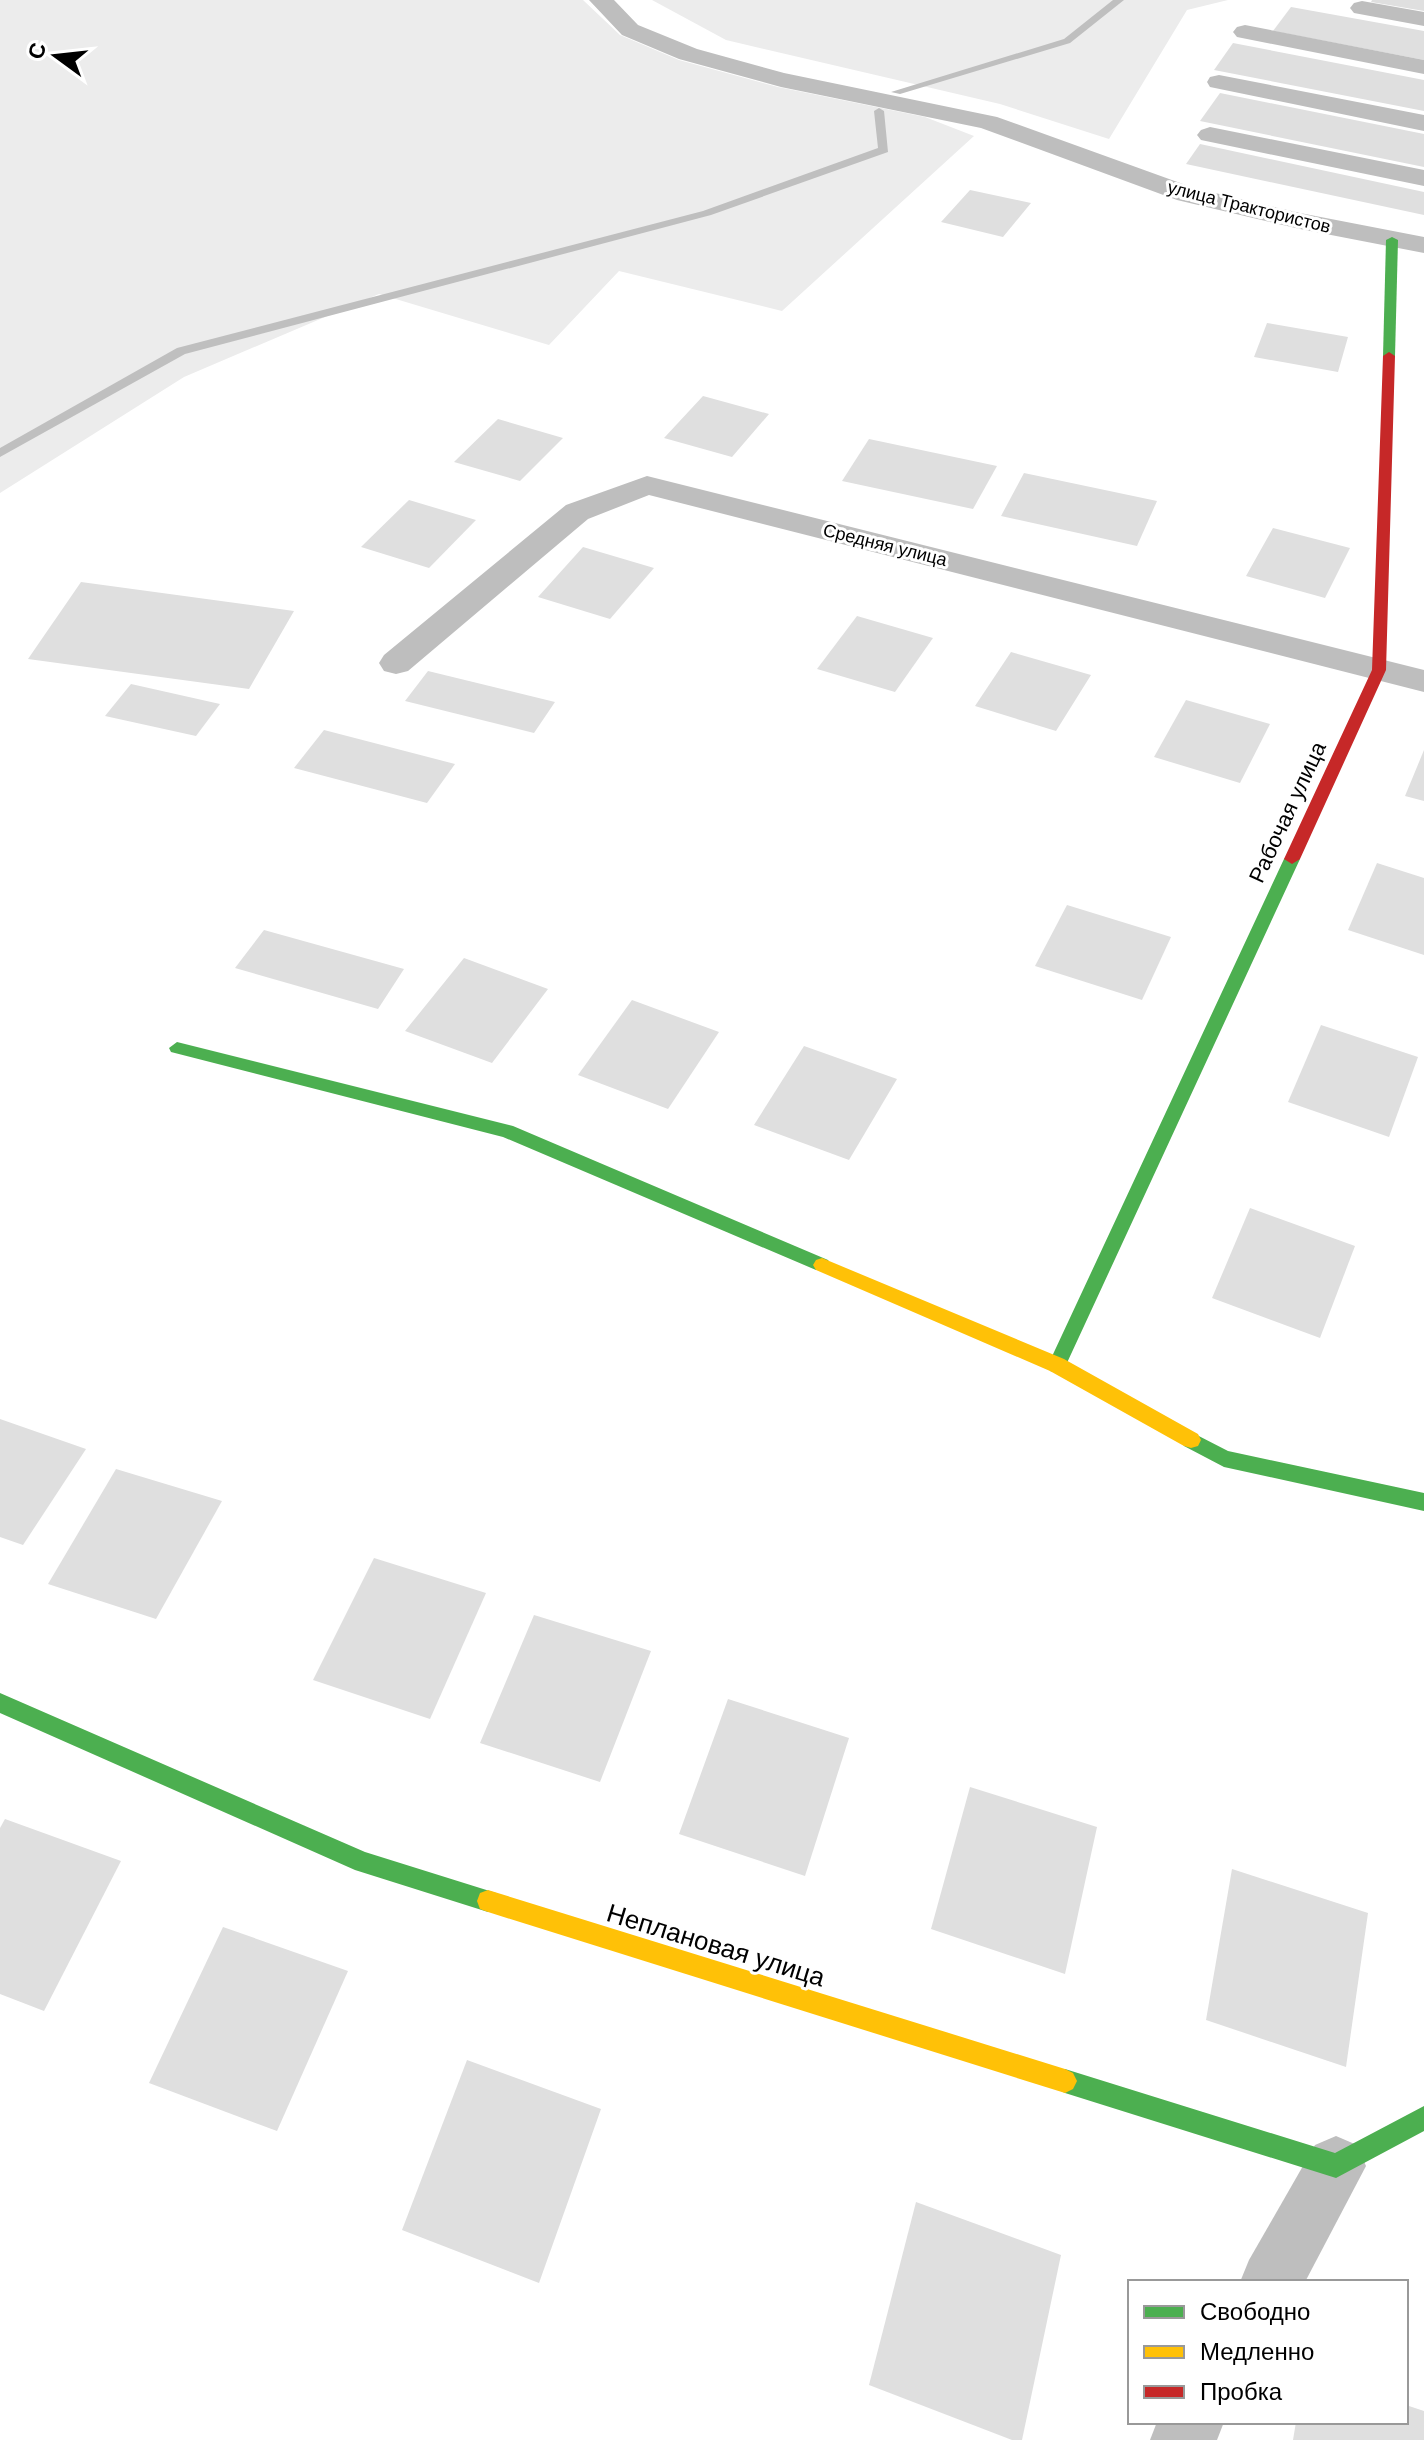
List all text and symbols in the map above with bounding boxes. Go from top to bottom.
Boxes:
north arrow [16,16,96,96]
text: С [23,40,51,62]
street label: улица Трактористов [1165,177,1333,237]
street label: Средняя улица [821,520,950,570]
street label: Рабочая улица [1244,737,1331,887]
street label: Неплановая улица [603,1898,829,1993]
legend [1128,2280,1408,2424]
text: Свободно [1200,2298,1310,2325]
text: Медленно [1200,2338,1314,2365]
text: Пробка [1200,2378,1283,2405]

